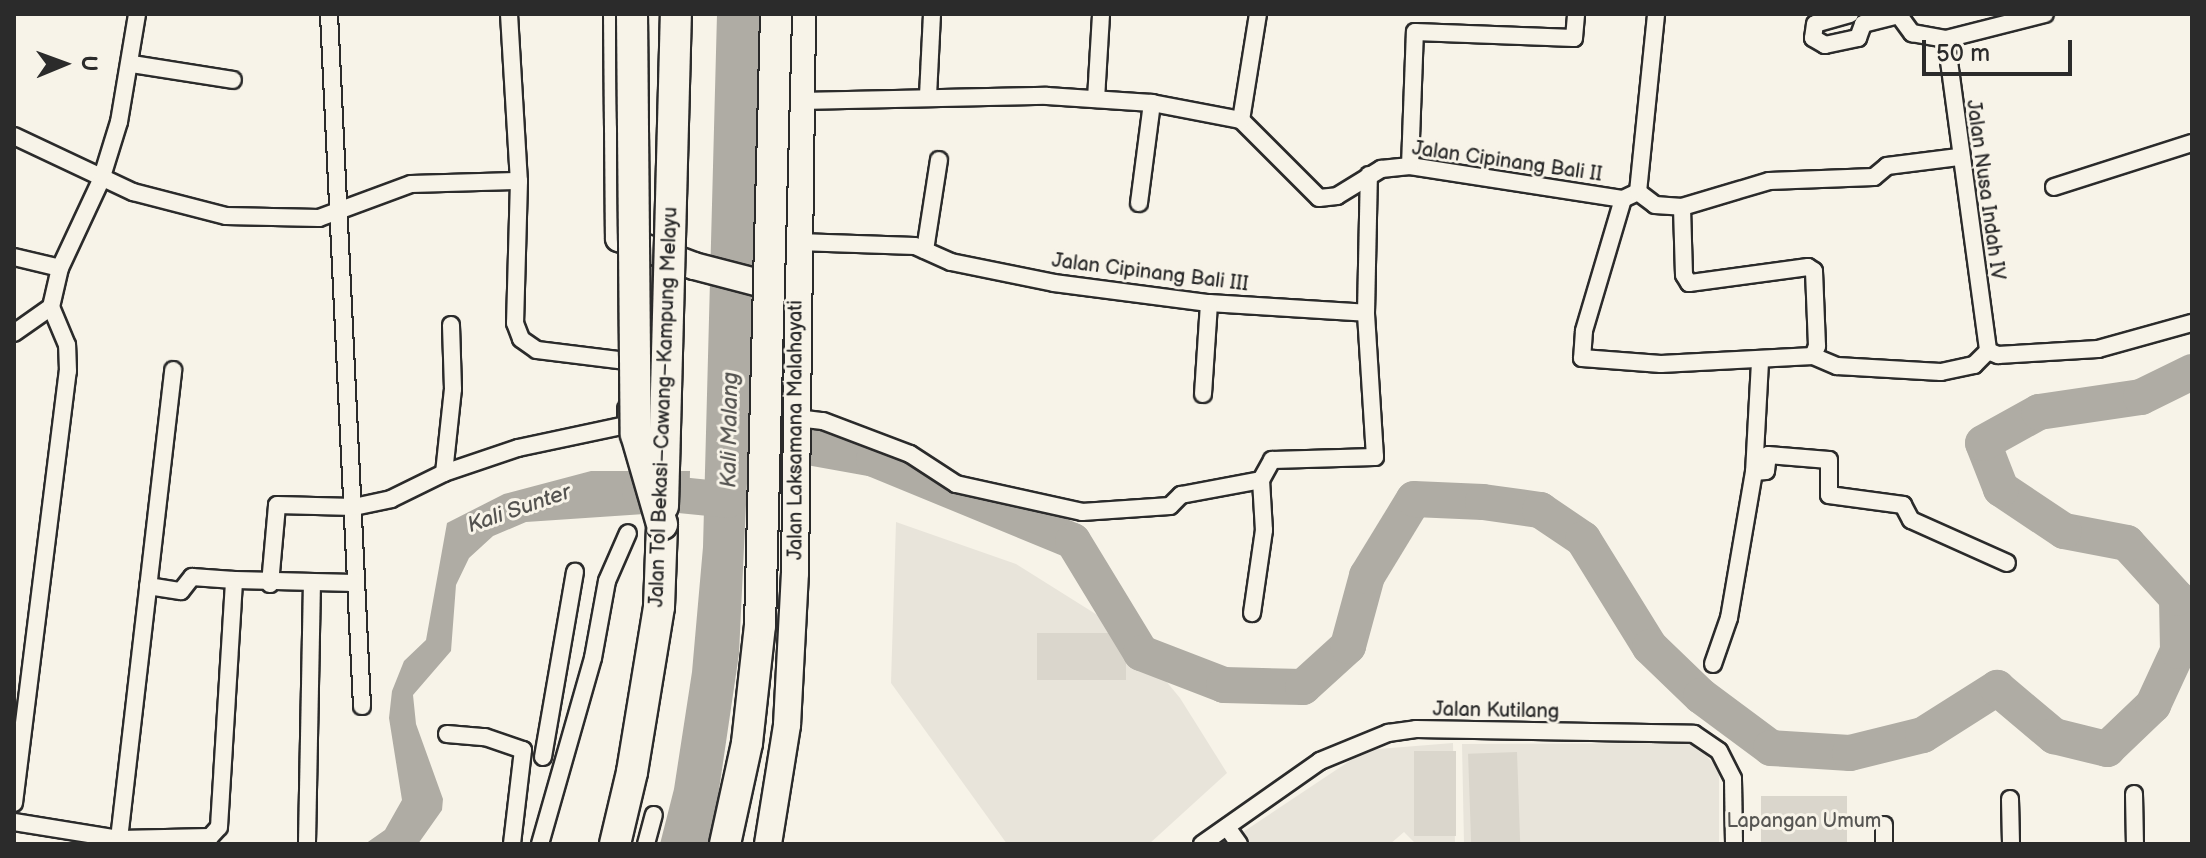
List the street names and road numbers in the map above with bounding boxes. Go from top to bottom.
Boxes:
street label: Jalan Nusa Indah IV [1960,98,2010,282]
street label: Jalan Cipinang Bali II [1410,137,1604,187]
street label: Jalan Tol Bekasi–Cawang–Kampung Melayu [645,206,683,608]
street label: Jalan Cipinang Bali III [1050,249,1250,297]
street label: Jalan Laksamana Malahayati [784,300,808,560]
street label: Jalan Kutilang [1433,698,1559,724]

